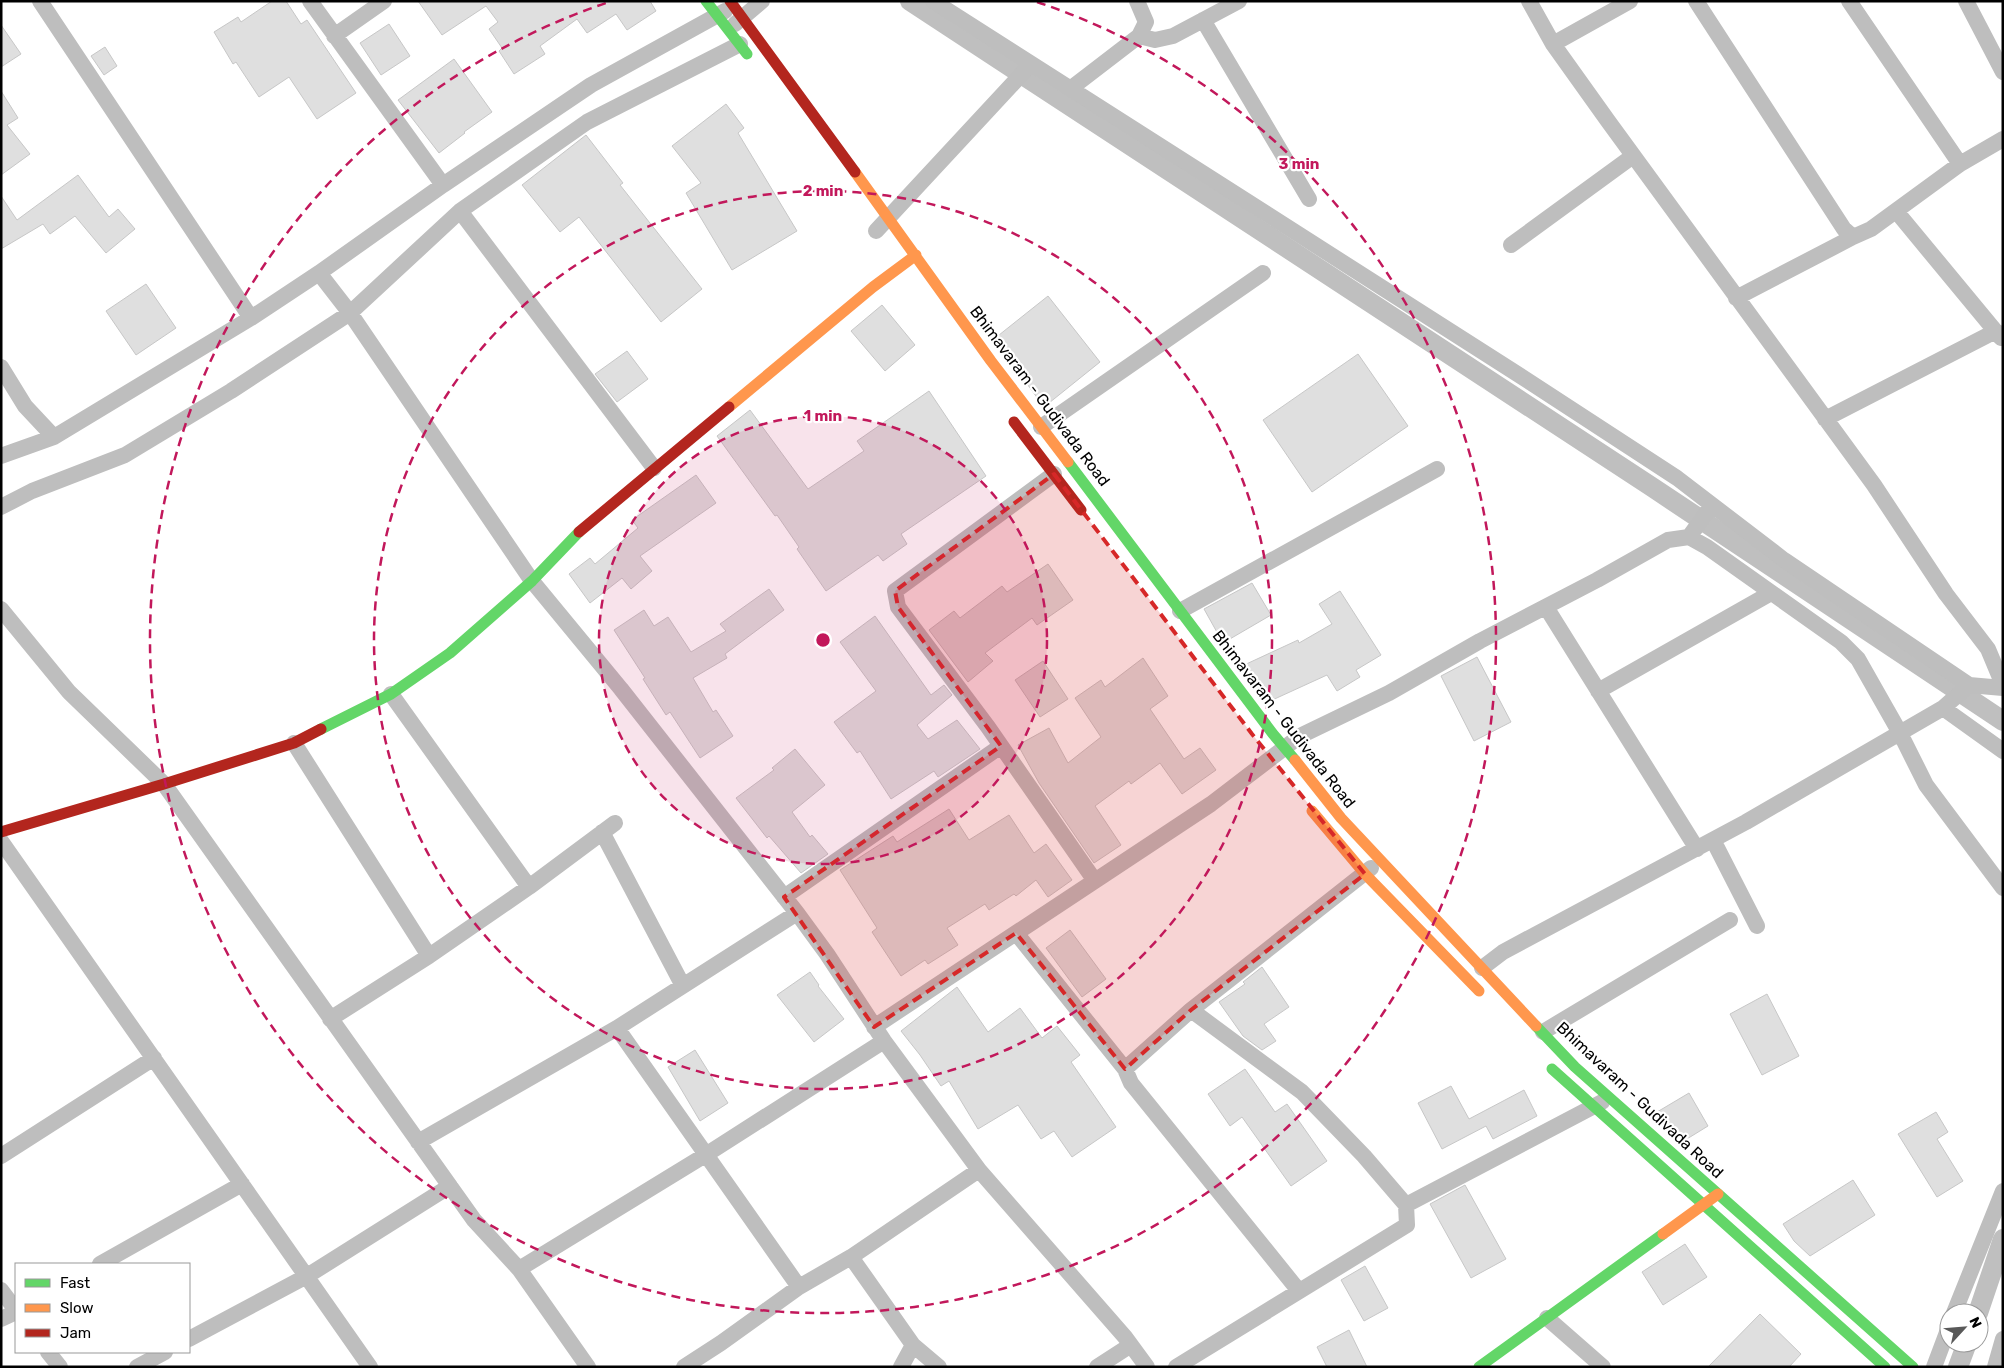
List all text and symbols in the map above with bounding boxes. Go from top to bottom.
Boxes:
text: 3 min [1279,155,1319,173]
text: 2 min [803,182,843,200]
street label: Bhimavaram - Gudivada Road [966,302,1114,490]
text: 1 min [804,407,842,425]
street label: Bhimavaram - Gudivada Road [1209,626,1359,812]
centre of rings [814,631,832,649]
street label: Bhimavaram - Gudivada Road [1553,1018,1727,1182]
legend [15,1263,190,1353]
text: Fast [60,1274,90,1292]
text: Slow [60,1299,93,1317]
north arrow [1939,1303,1989,1353]
text: N [1965,1314,1985,1331]
text: Jam [60,1324,91,1342]

